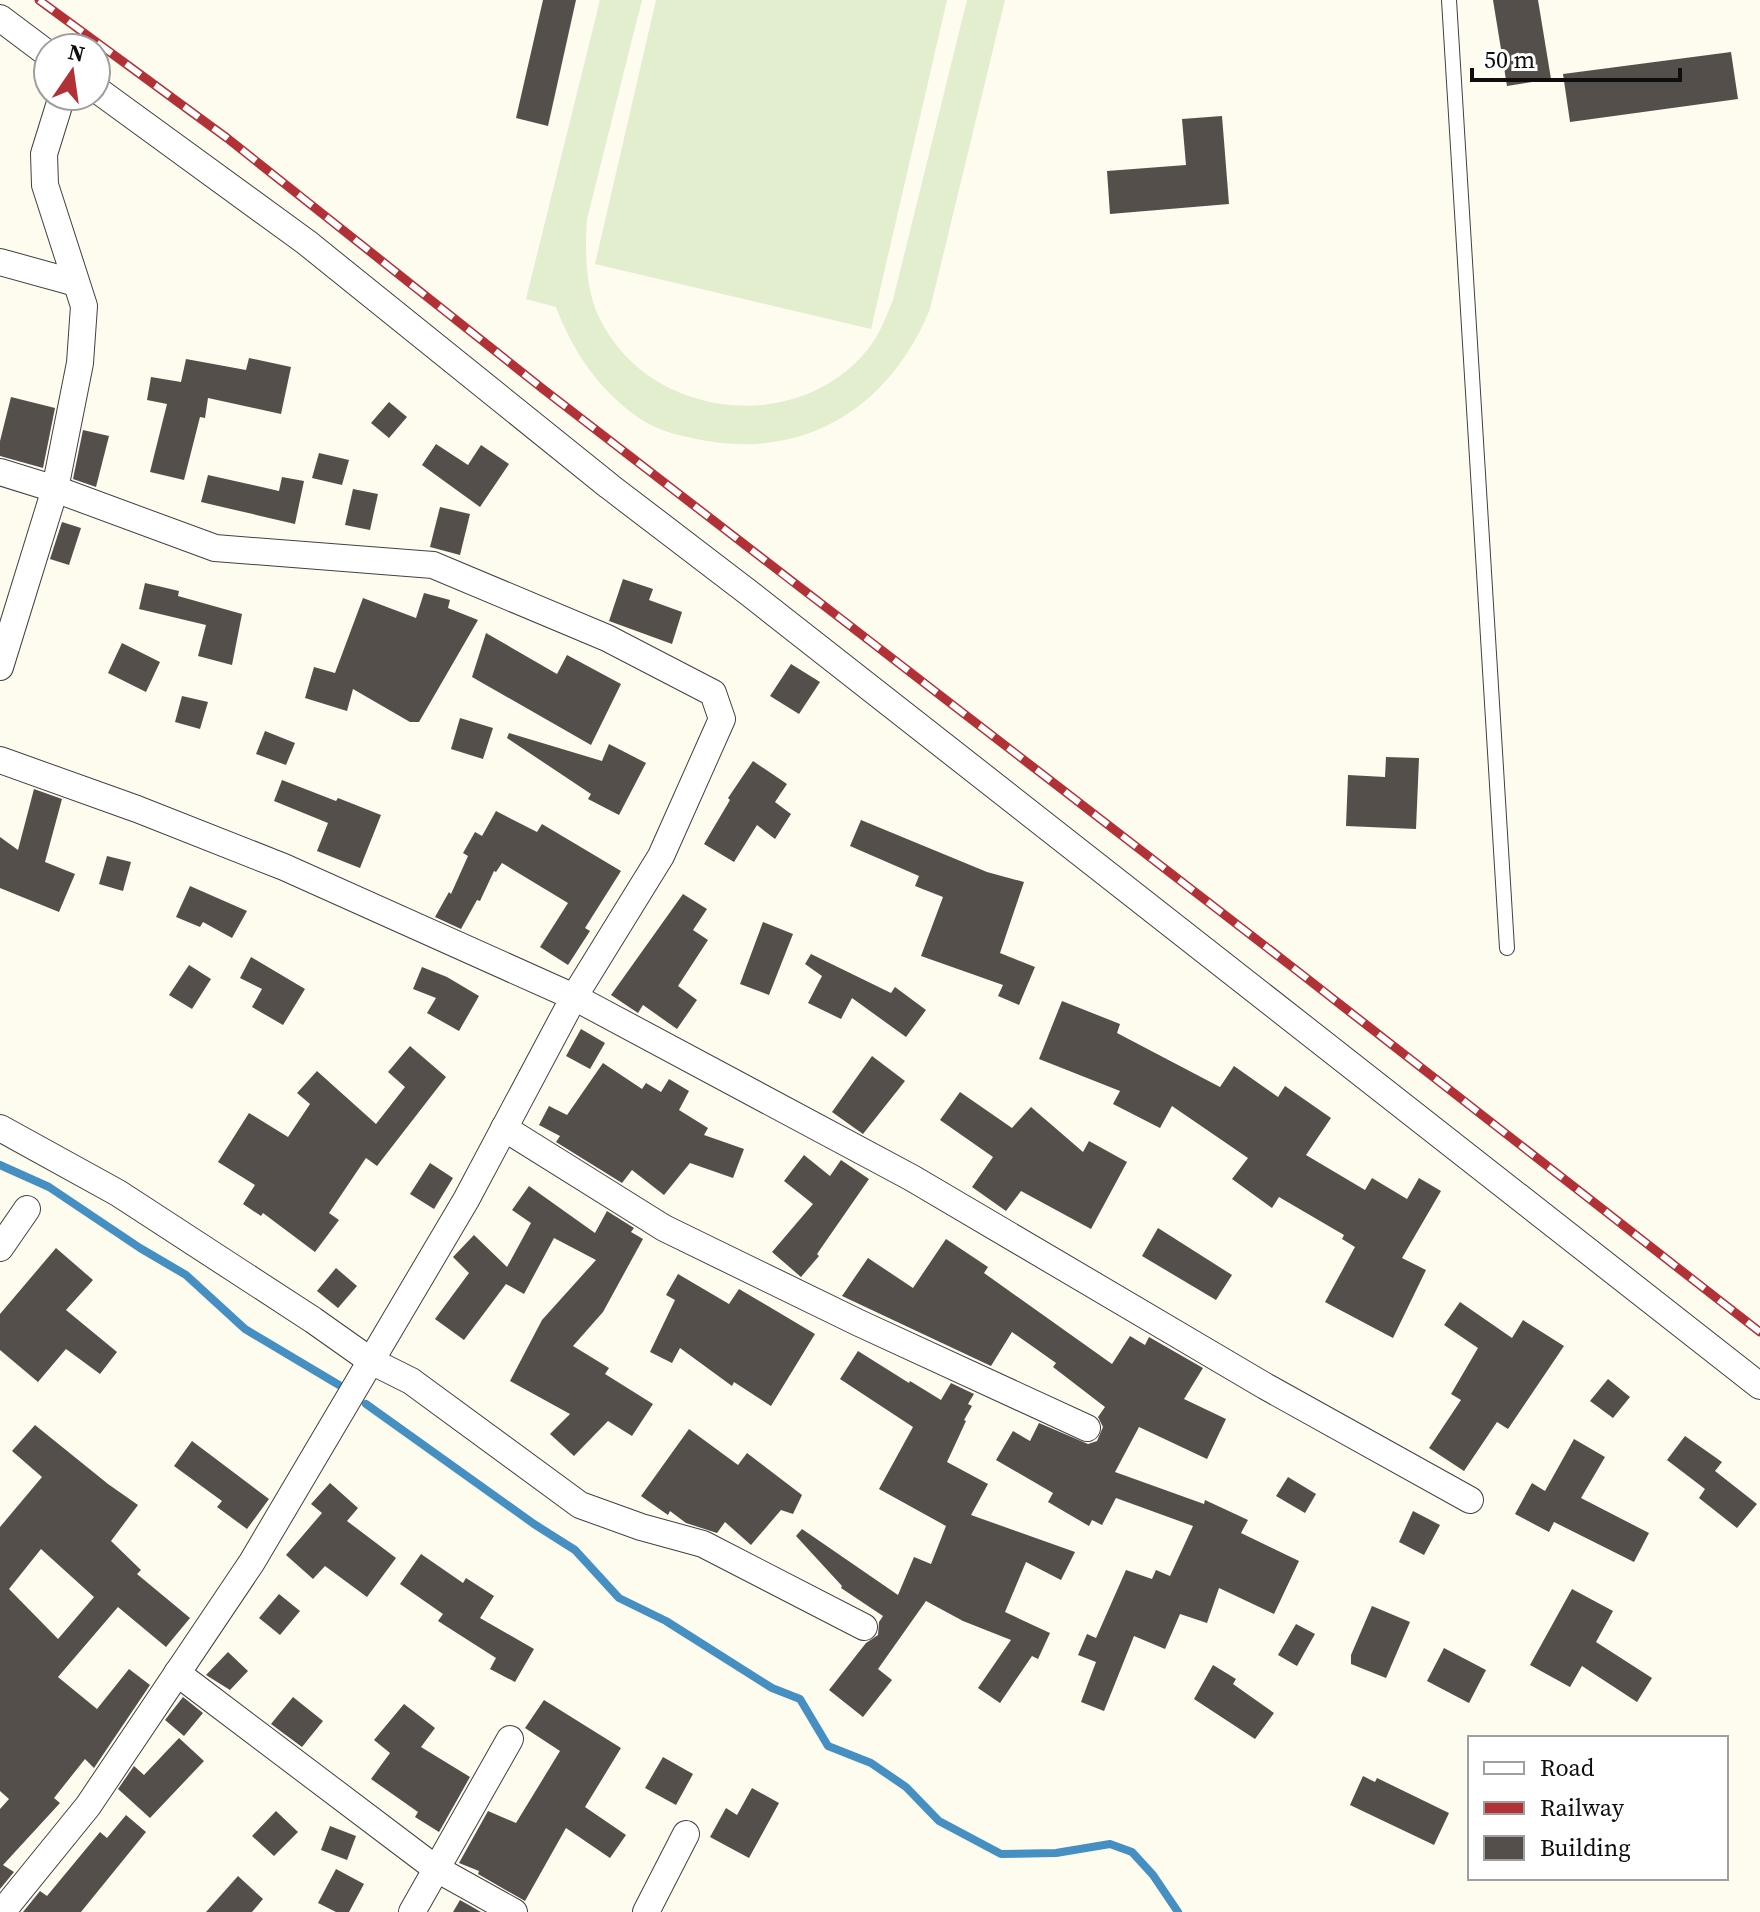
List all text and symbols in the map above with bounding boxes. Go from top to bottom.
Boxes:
north arrow [32,32,112,112]
scale bar [1472,32,1680,82]
text: N [65,36,88,69]
text: 50 m [1484,43,1535,76]
legend [1468,1736,1728,1880]
text: Road [1540,1751,1595,1784]
text: Railway [1540,1791,1625,1824]
text: Building [1540,1831,1631,1864]

